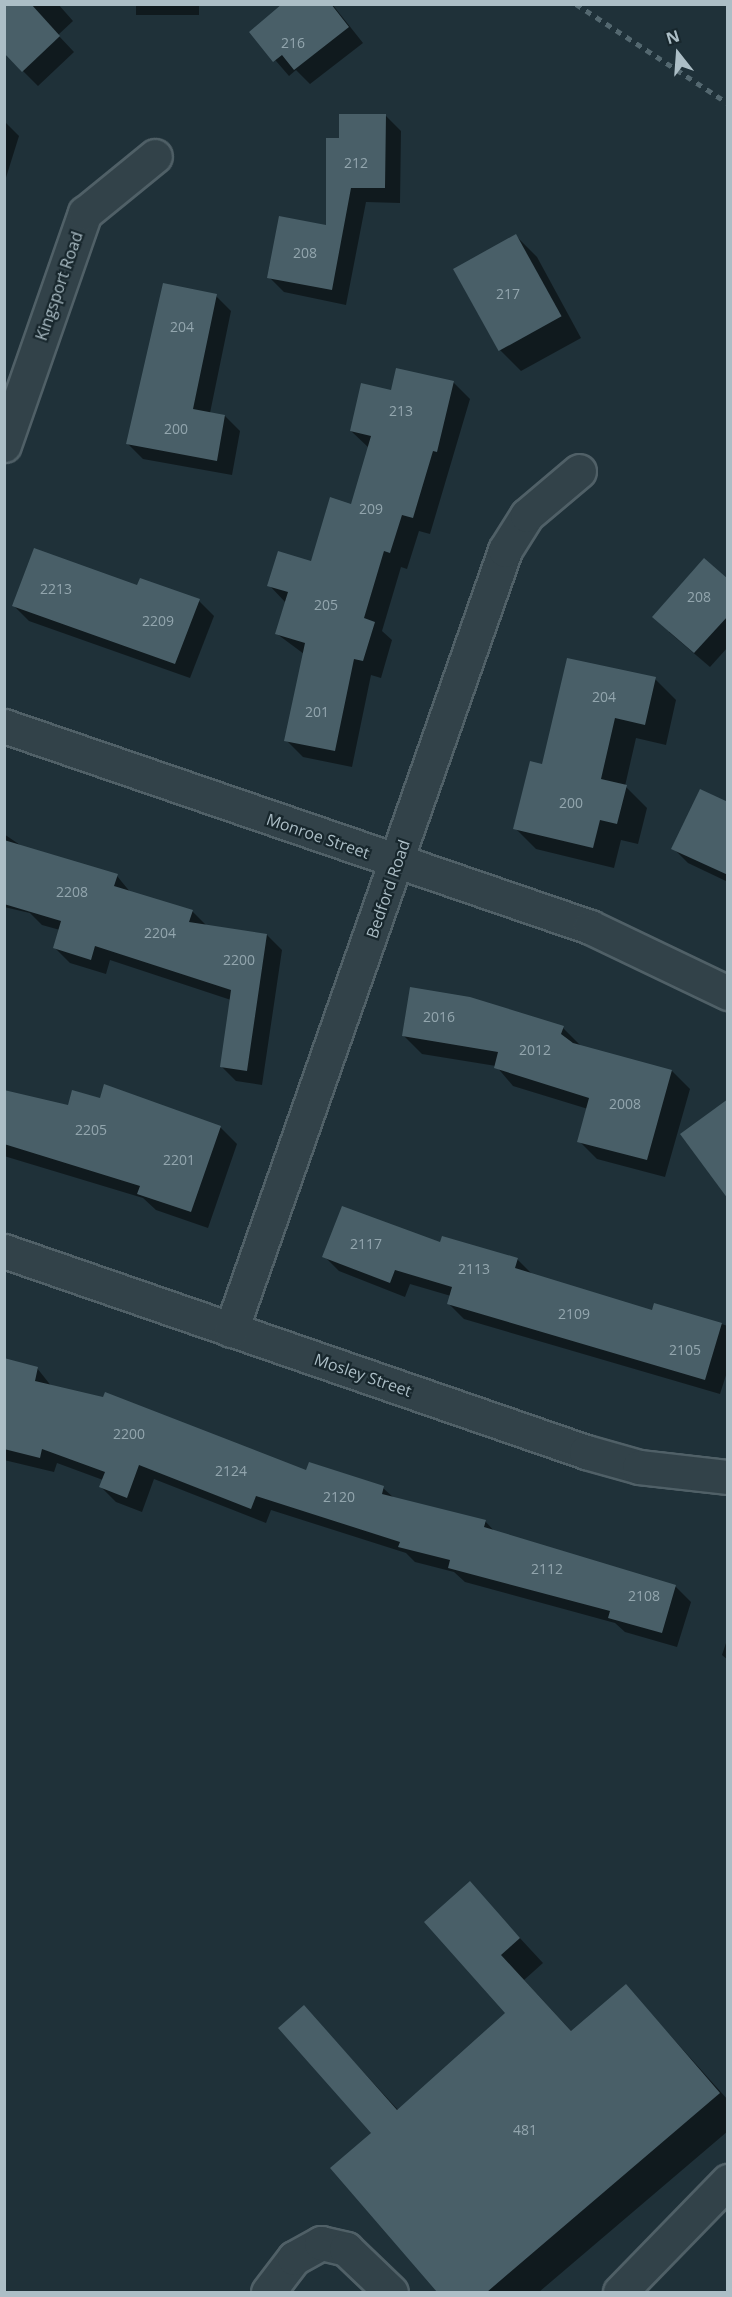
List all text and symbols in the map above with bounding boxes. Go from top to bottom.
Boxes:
north arrow [648,24,708,84]
text: N [663,24,682,49]
house number: 216 [281,35,305,51]
house number: 212 [344,155,368,171]
street label: Kingsport Road [31,229,87,343]
house number: 208 [293,245,317,261]
house number: 217 [496,286,520,302]
house number: 204 [170,319,194,335]
house number: 213 [389,403,413,419]
house number: 200 [164,421,188,437]
house number: 209 [359,501,383,517]
house number: 2213 [40,581,72,597]
house number: 208 [687,589,711,605]
house number: 205 [314,597,338,613]
house number: 2209 [142,613,174,629]
house number: 204 [592,689,616,705]
house number: 201 [305,704,329,720]
house number: 200 [559,795,583,811]
street label: Monroe Street [264,809,372,863]
street label: Bedford Road [362,837,414,941]
house number: 2208 [56,884,88,900]
house number: 2204 [144,925,176,941]
house number: 2200 [223,952,255,968]
house number: 2016 [423,1009,455,1025]
house number: 2012 [519,1042,551,1058]
house number: 2008 [609,1096,641,1112]
house number: 2205 [75,1122,107,1138]
house number: 2201 [163,1152,195,1168]
house number: 2117 [350,1236,382,1252]
house number: 2113 [458,1261,490,1277]
house number: 2109 [558,1306,590,1322]
house number: 2105 [669,1342,701,1358]
street label: Mosley Street [312,1349,414,1401]
house number: 2200 [113,1426,145,1442]
house number: 2124 [215,1463,247,1479]
house number: 2120 [323,1489,355,1505]
house number: 2112 [531,1561,563,1577]
house number: 2108 [628,1588,660,1604]
house number: 481 [513,2122,537,2138]

